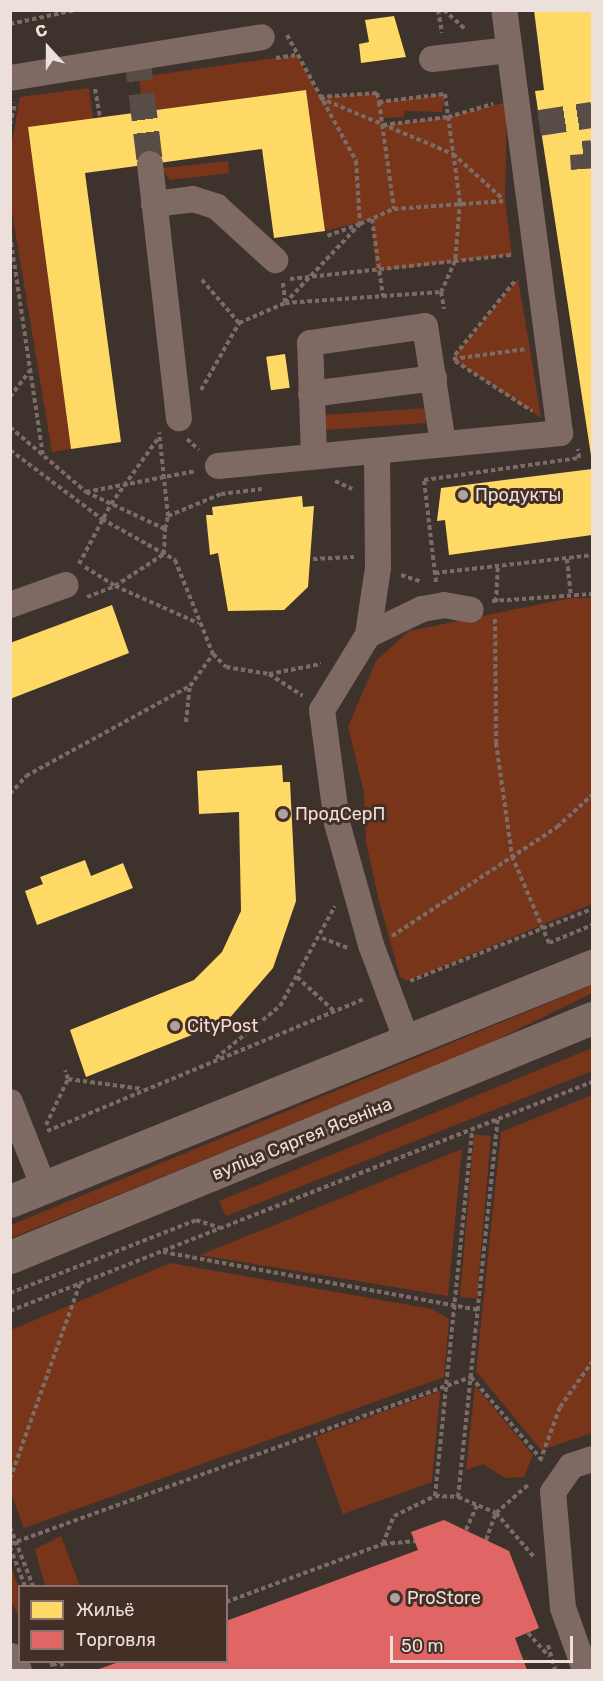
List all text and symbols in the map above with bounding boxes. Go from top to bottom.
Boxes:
north arrow [18,18,78,78]
text: С [33,20,50,42]
place label: Продукты [475,484,561,506]
marker: Продукты [456,488,470,502]
place label: ПродСерП [295,803,385,825]
marker: ПродСерП [276,807,290,821]
place label: CityPost [187,1015,258,1037]
marker: CityPost [168,1019,182,1033]
street label: вуліца Сяргея Ясеніна [209,1093,395,1185]
legend [18,1585,228,1663]
place label: ProStore [407,1587,481,1609]
marker: ProStore [388,1591,402,1605]
text: Жильё [76,1599,134,1621]
scale bar [393,1624,576,1662]
text: Торговля [76,1629,156,1651]
text: 50 m [401,1635,444,1657]

